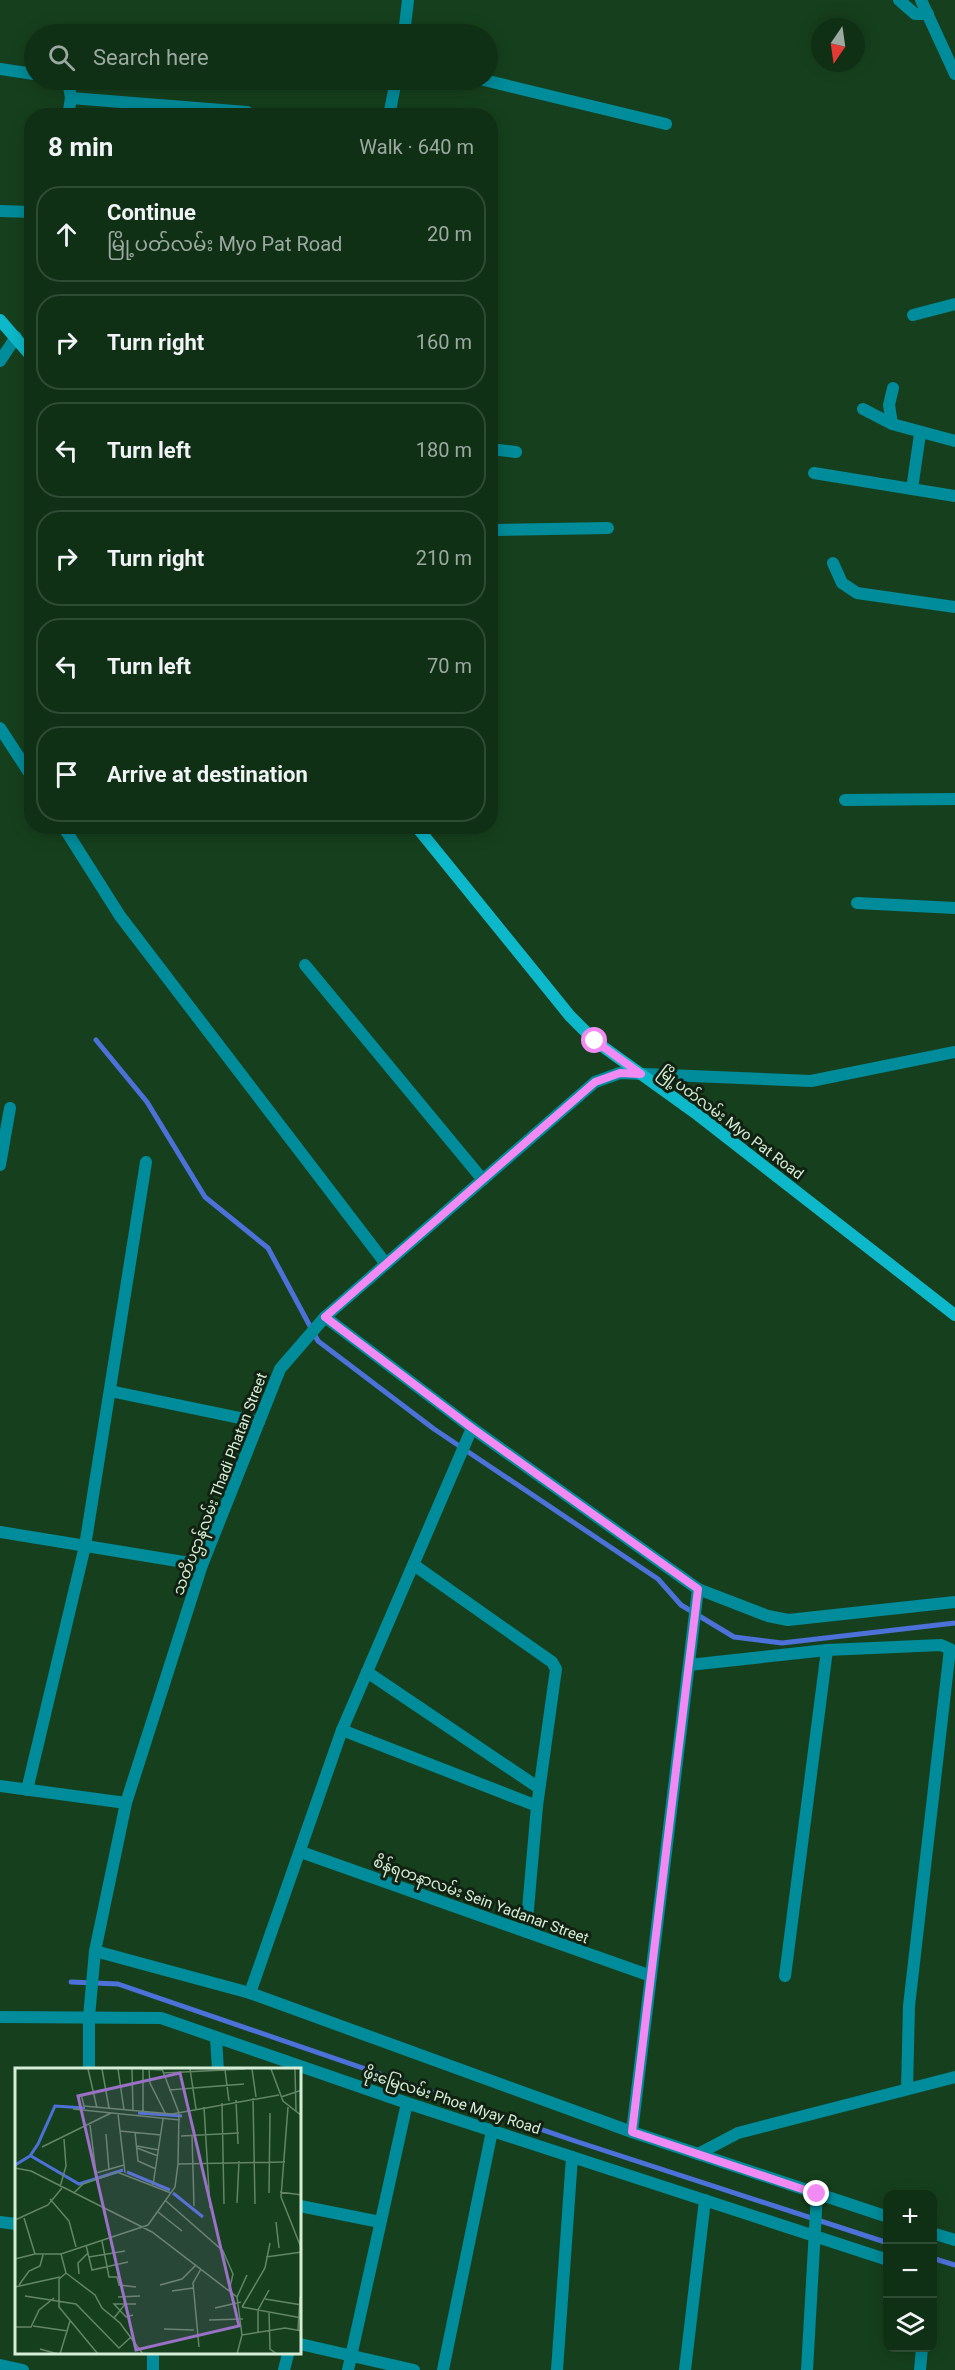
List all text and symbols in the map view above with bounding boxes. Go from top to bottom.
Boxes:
north arrow [811,18,865,72]
search box [24,24,498,90]
icon: search [45,41,78,74]
text: Search here [93,45,209,70]
text: 8 min [48,132,113,162]
text: Walk · 640 m [359,135,474,159]
text: Continue [107,200,196,225]
icon: ahead [50,218,83,251]
text: 20 m [427,222,472,246]
text: မြို့ပတ်လမ်း Myo Pat Road [107,232,342,256]
icon: right [50,326,83,359]
text: Turn right [107,330,204,355]
text: 160 m [416,330,472,354]
icon: left [50,434,83,467]
text: Turn left [107,438,191,463]
text: 180 m [416,438,472,462]
icon: right [50,542,83,575]
text: Turn right [107,546,204,571]
text: 210 m [416,546,472,570]
icon: left [50,650,83,683]
text: Turn left [107,654,191,679]
text: 70 m [427,654,472,678]
icon: arrive [50,758,83,791]
text: Arrive at destination [107,762,308,787]
route start [581,1027,607,1053]
street label: မြို့ပတ်လမ်း Myo Pat Road [653,1062,807,1186]
street label: သတိပဌာန်လမ်း Thadi Phatan Street [168,1370,274,1599]
street label: စိန်ရတနာလမ်း Sein Yadanar Street [370,1852,592,1950]
street label: ဖိုးမြေလမ်း Phoe Myay Road [360,2063,543,2141]
inset map [15,2068,302,2355]
route end [803,2180,829,2206]
map controls [883,2190,937,2352]
button: + [883,2190,937,2244]
button: − [883,2244,937,2298]
button: layers [883,2298,937,2352]

